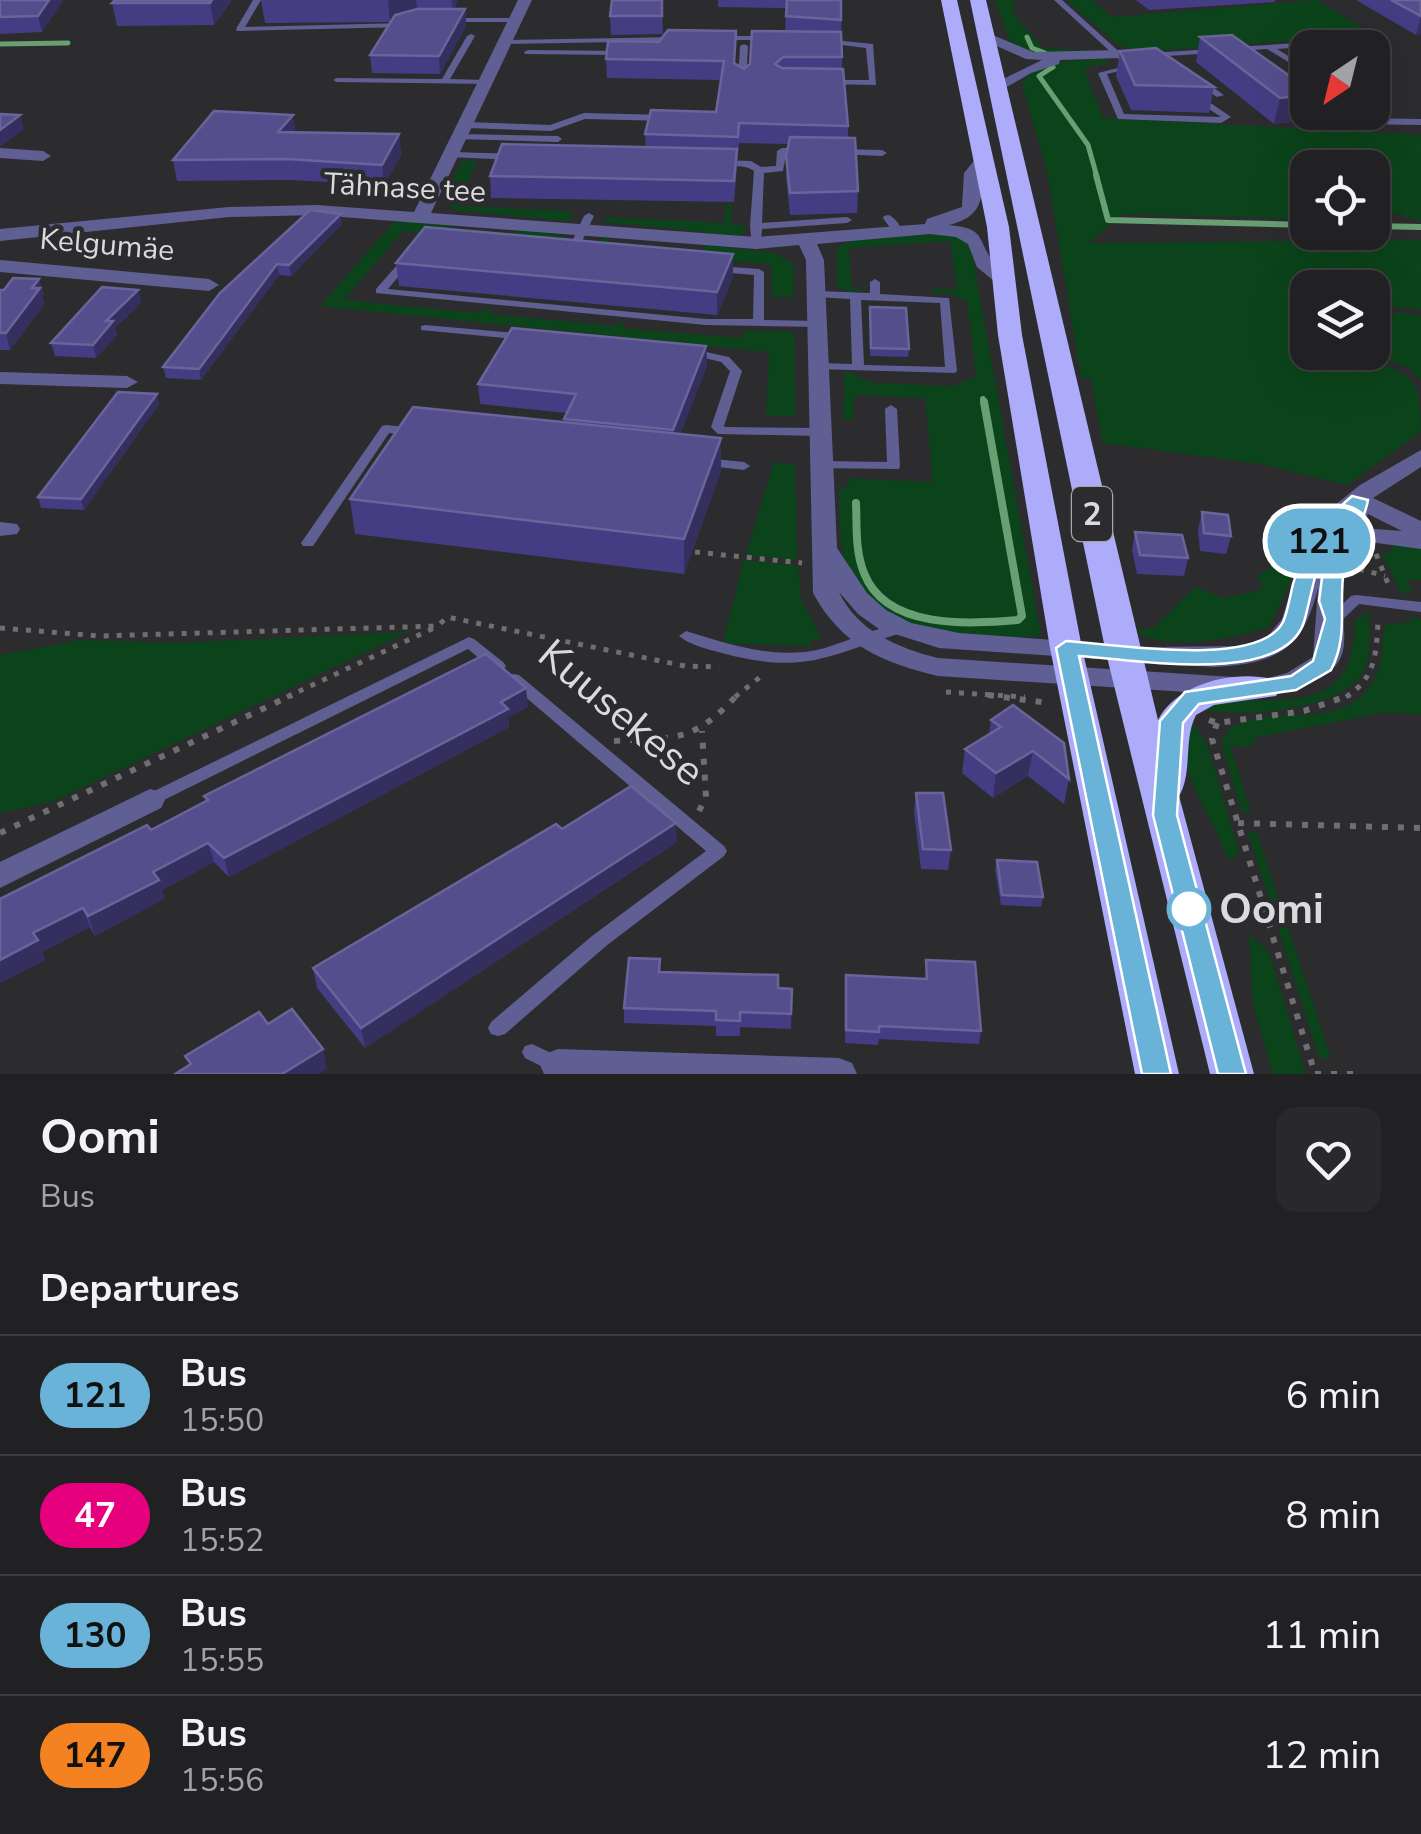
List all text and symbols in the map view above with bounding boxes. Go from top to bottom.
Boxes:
north arrow [1290,30,1390,130]
map controls [1290,30,1390,370]
button: locate [1290,150,1390,250]
street label: Tähnase tee [323,163,487,213]
street label: Kelgumäe [38,219,176,271]
button: layers [1290,270,1390,370]
road number: 2 [1072,487,1112,541]
line badge: 121 [1262,508,1376,574]
text: 121 [1287,518,1351,565]
street label: Kuusekese [526,627,716,799]
place label: Oomi [1219,881,1324,938]
marker: Oomi [1168,888,1210,930]
text: Oomi [40,1104,160,1170]
button: heart [1276,1107,1381,1212]
text: Bus [40,1175,95,1218]
text: Departures [40,1263,239,1314]
text: Bus [180,1348,247,1399]
text: 6 min [1286,1370,1381,1421]
text: 121 [63,1372,127,1419]
text: 15:50 [180,1399,264,1442]
text: Bus [180,1468,247,1519]
text: 8 min [1286,1490,1381,1541]
text: 47 [74,1492,116,1539]
text: 15:52 [180,1519,264,1562]
text: Bus [180,1588,247,1639]
text: 11 min [1263,1610,1381,1661]
text: 130 [63,1612,127,1659]
text: 15:55 [180,1639,264,1682]
text: Bus [180,1708,247,1759]
text: 12 min [1263,1730,1381,1781]
text: 147 [63,1732,127,1779]
text: 15:56 [180,1759,264,1802]

